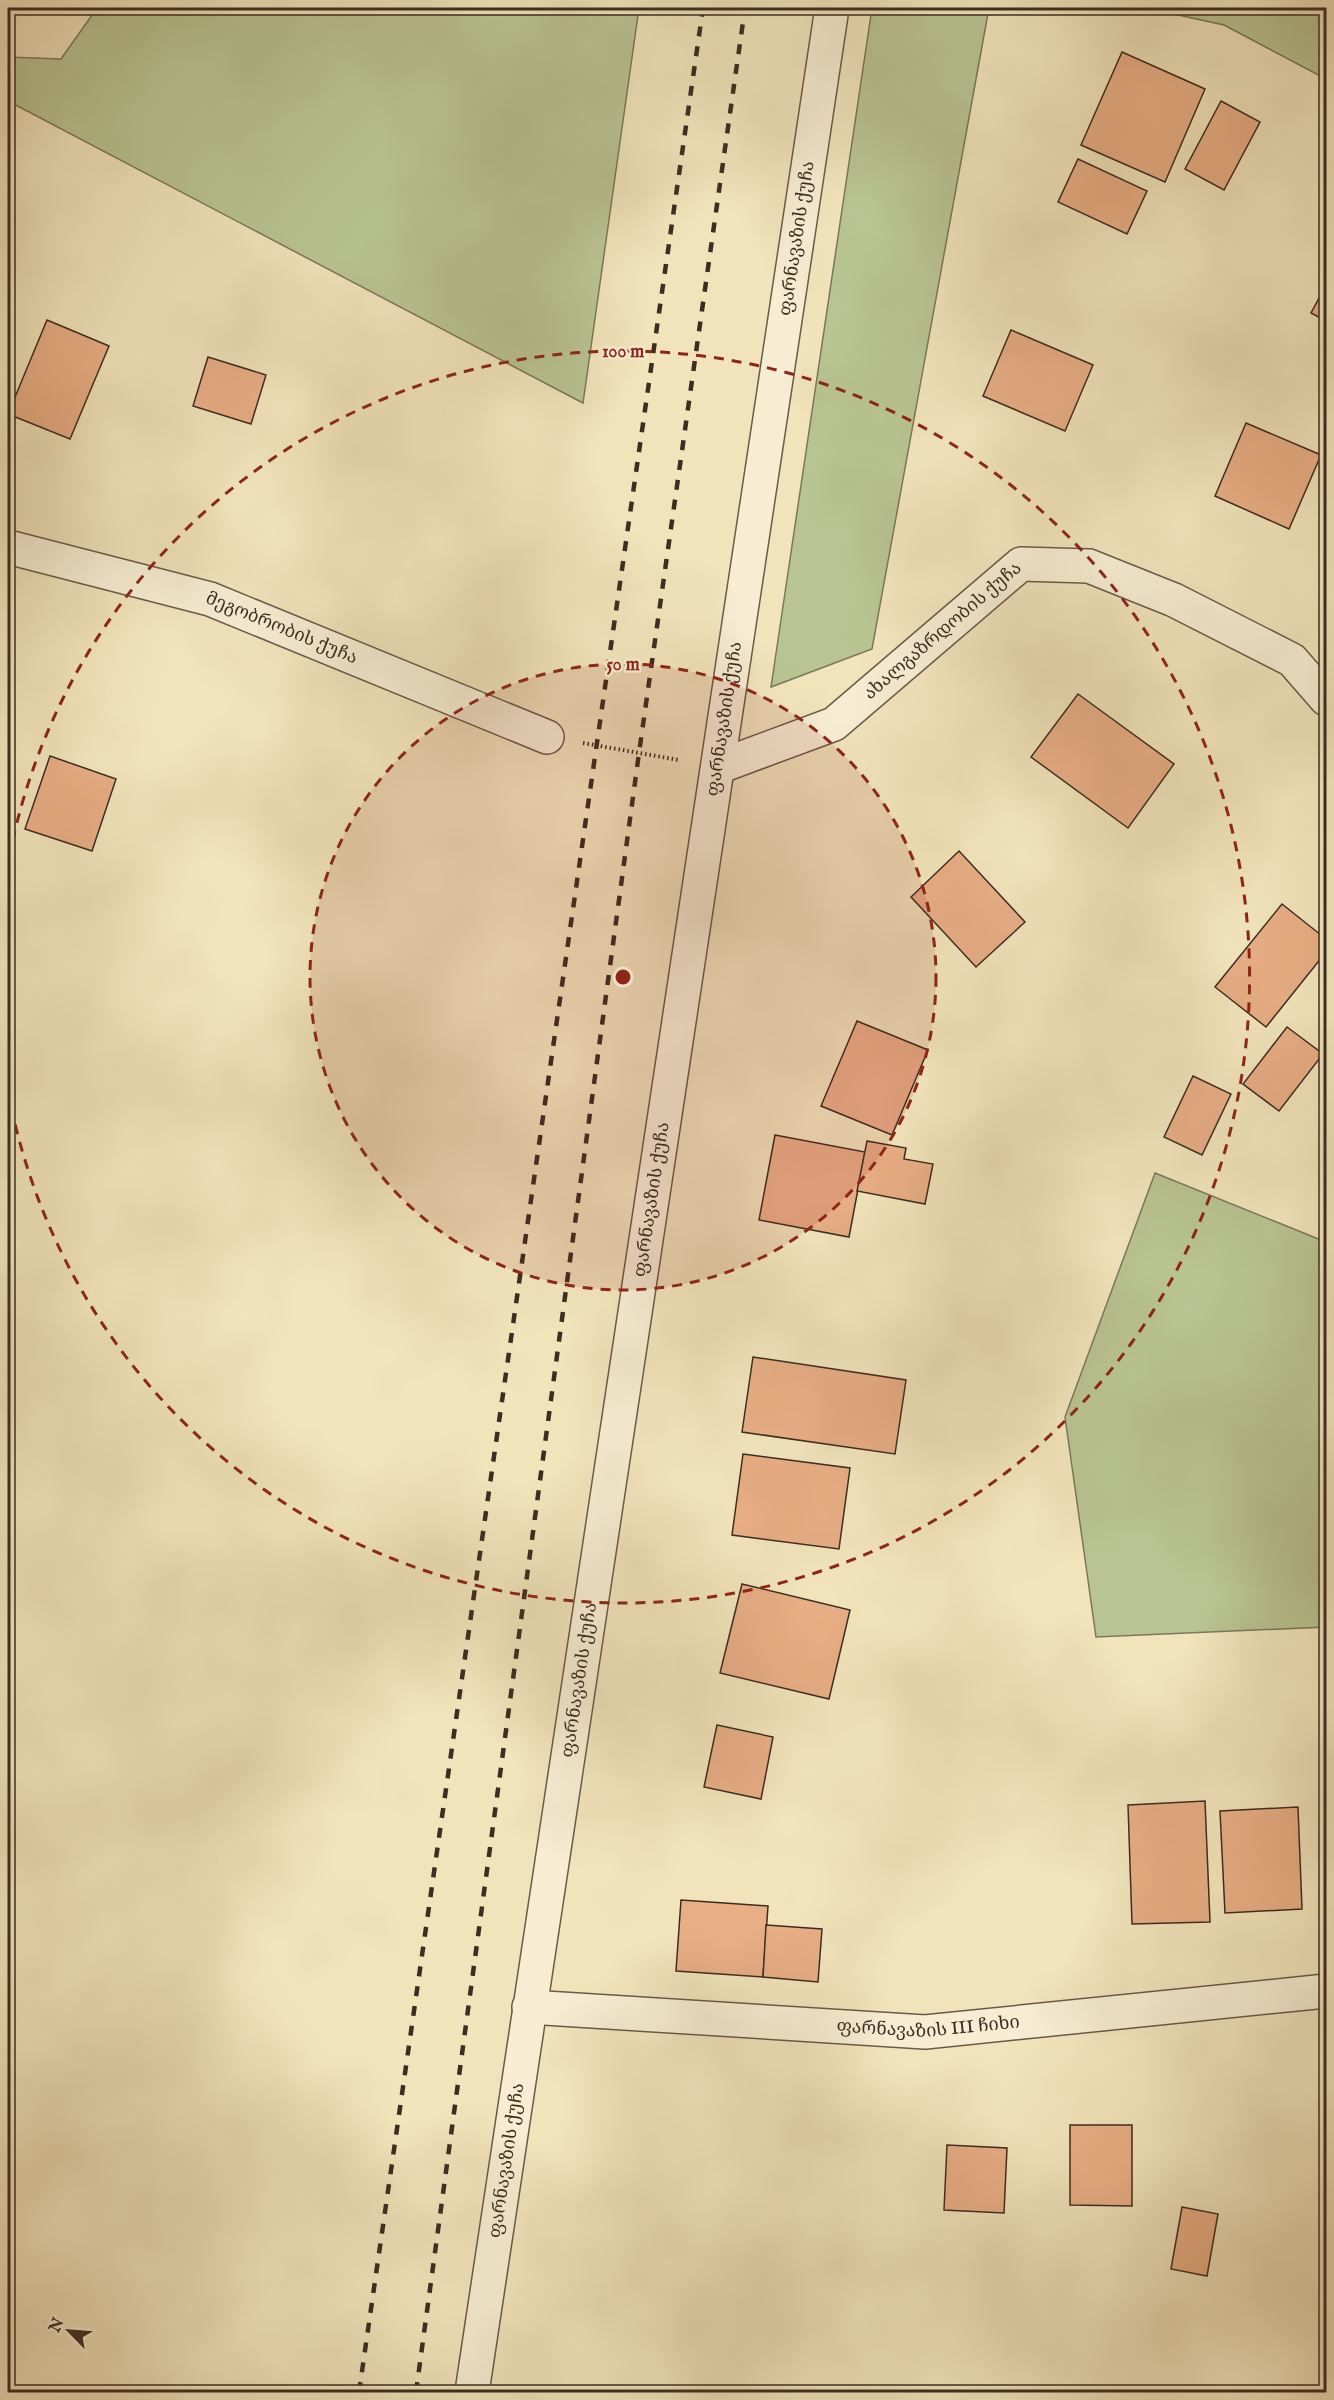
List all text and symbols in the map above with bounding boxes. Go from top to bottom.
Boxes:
street label: ფარნავაზის ქუჩა [774,159,820,317]
text: 100 m [602,341,644,364]
street label: ახალგაზრდობის ქუჩა [859,557,1027,705]
street label: მეგობრობის ქუჩა [202,587,361,670]
street label: ფარნავაზის ქუჩა [702,640,748,798]
text: 50 m [606,654,640,677]
centre of rings [613,967,633,987]
street label: ფარნავაზის ქუჩა [629,1120,675,1279]
street label: ფარნავაზის ქუჩა [556,1601,603,1759]
street label: ფარნავაზის III ჩიხი [836,2011,1021,2044]
street label: ფარნავაზის ქუჩა [484,2082,530,2240]
north arrow [39,2301,99,2361]
text: N [45,2315,69,2337]

